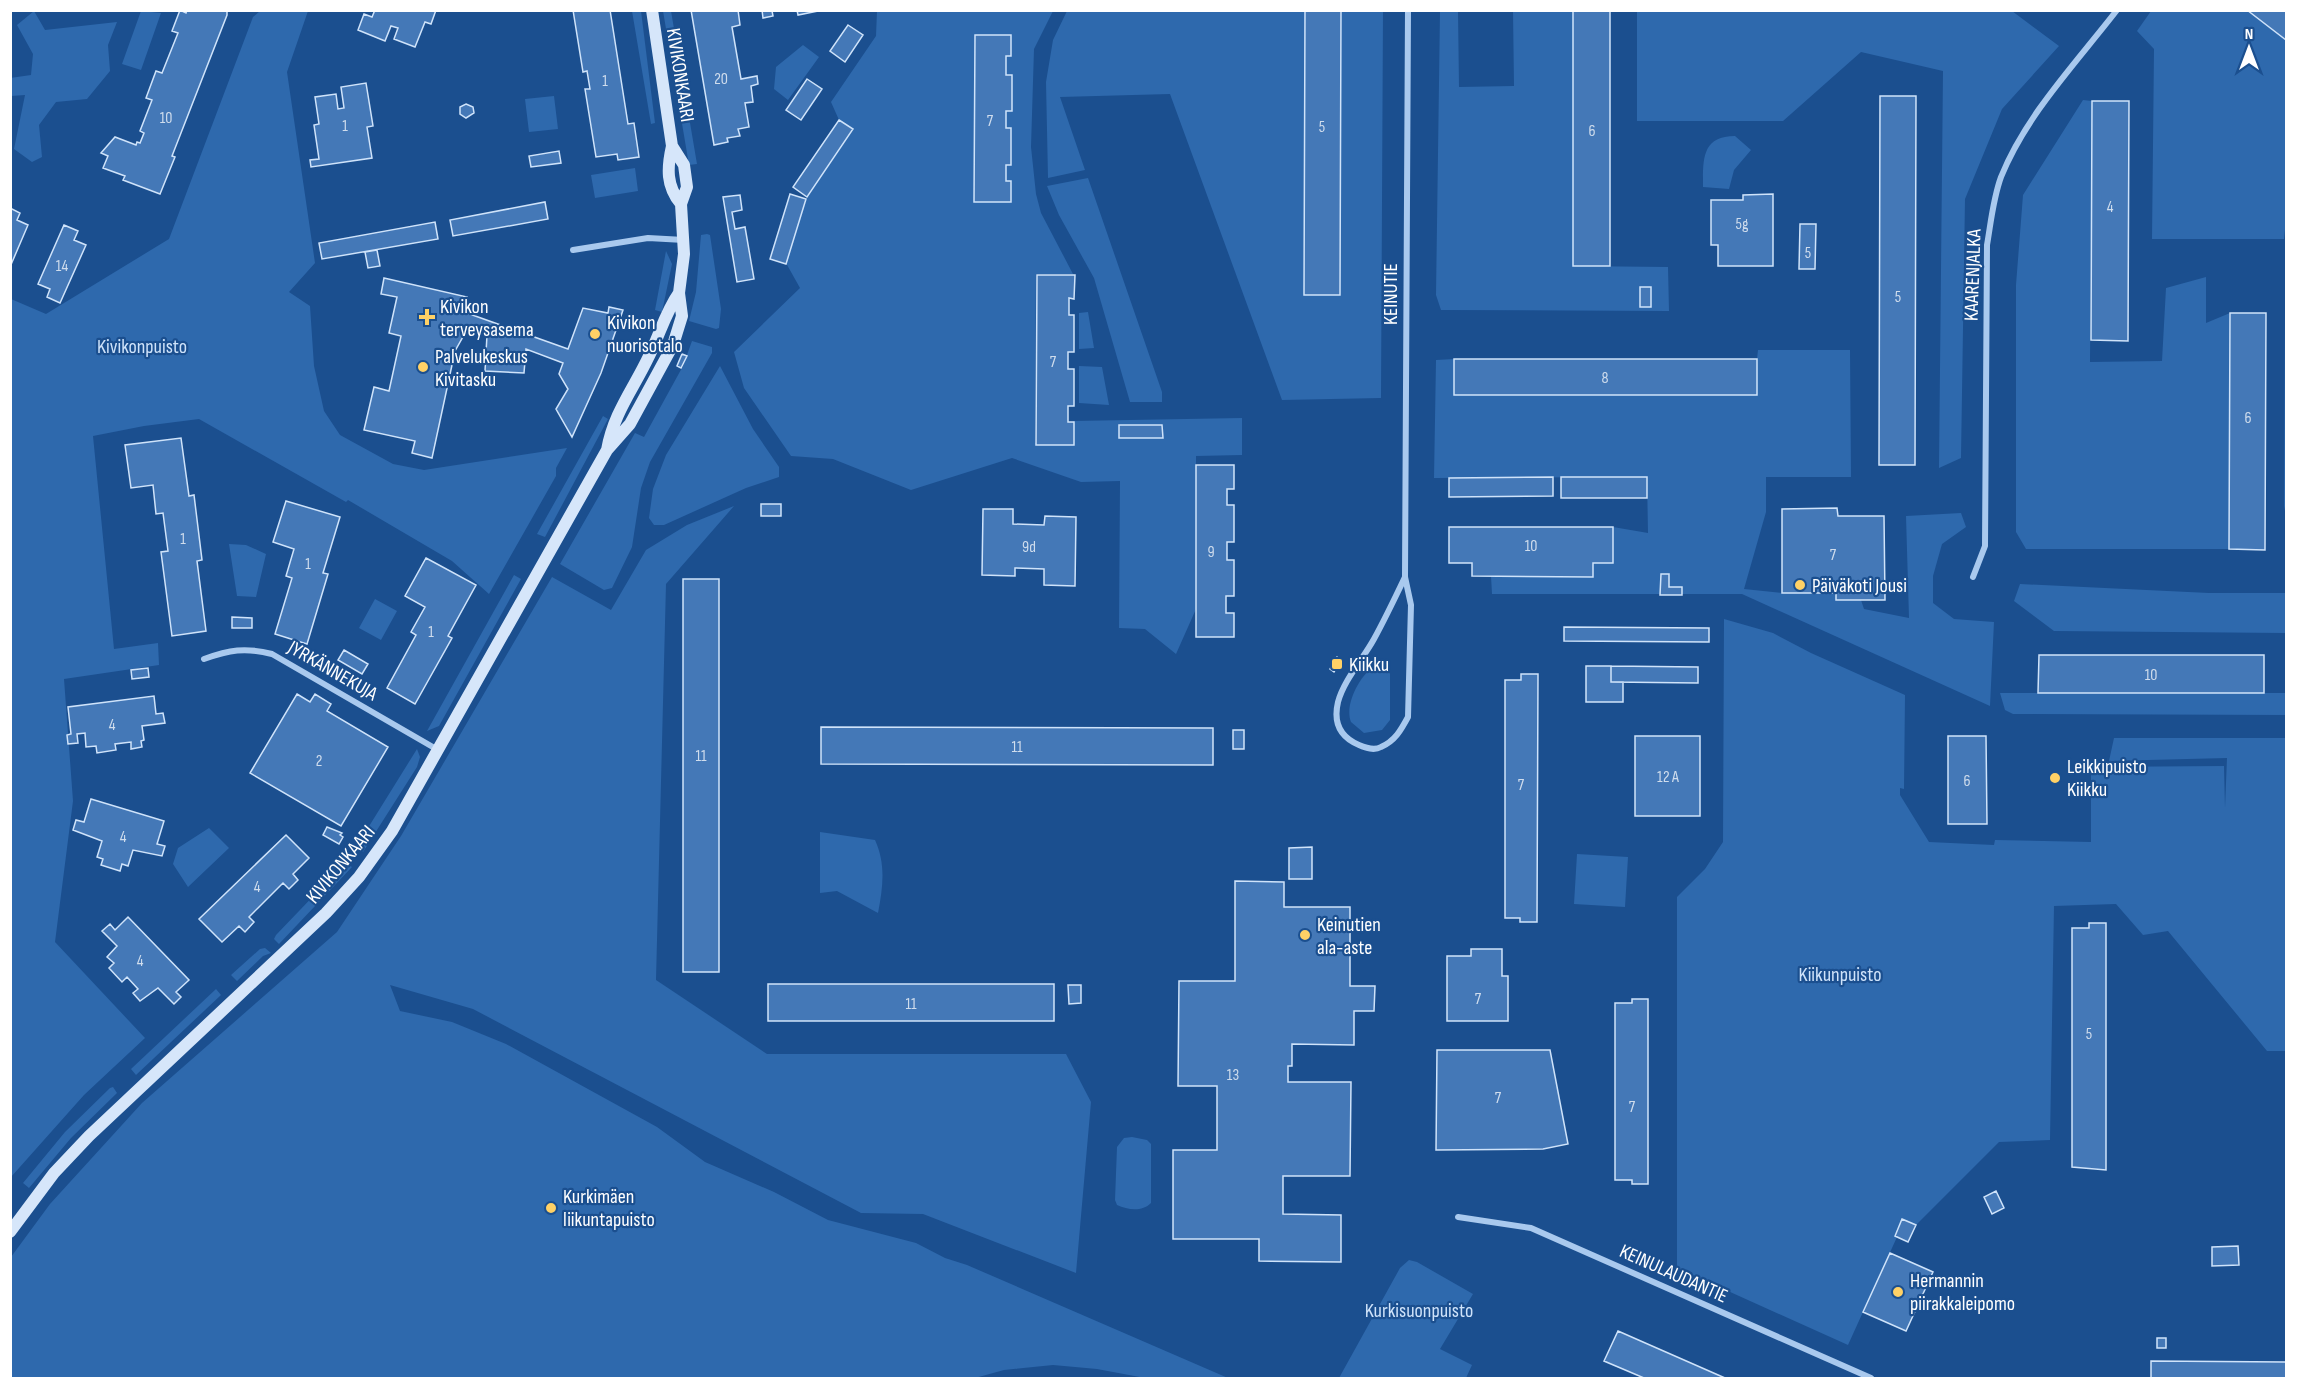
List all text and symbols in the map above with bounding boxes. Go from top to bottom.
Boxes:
north arrow [2219,18,2279,78]
text: N [2245,25,2253,44]
street label: KIVIKONKAARI [661,27,699,124]
house number: 20 [714,70,728,89]
house number: 1 [602,72,608,91]
house number: 10 [160,109,172,128]
house number: 7 [987,112,994,131]
house number: 1 [342,117,348,136]
house number: 5 [1319,118,1325,137]
house number: 6 [1588,122,1596,141]
house number: 4 [2107,198,2114,217]
house number: 5g [1736,215,1748,234]
street label: KAARENJALKA [1959,228,1987,321]
house number: 5 [1805,244,1811,263]
house number: 14 [56,257,68,276]
street label: KEINUTIE [1379,263,1403,325]
house number: 5 [1895,288,1901,307]
place label: Kivikon terveysasema [440,295,534,342]
marker: Kivikon terveysasema [418,308,436,326]
place label: Kivikon nuorisotalo [607,311,683,358]
marker: Kivikon nuorisotalo [588,327,602,341]
park label: Kivikonpuisto [97,335,187,359]
place label: Palvelukeskus Kivitasku [435,345,528,392]
house number: 7 [1050,353,1057,372]
marker: Palvelukeskus Kivitasku [416,360,430,374]
house number: 8 [1601,369,1609,388]
house number: 6 [2244,409,2252,428]
house number: 1 [180,530,186,549]
house number: 10 [1525,537,1537,556]
house number: 9d [1022,538,1036,557]
house number: 9 [1207,543,1215,562]
house number: 7 [1830,546,1837,565]
house number: 1 [305,555,311,574]
place label: Päiväkoti Jousi [1812,574,1907,598]
marker: Päiväkoti Jousi [1793,578,1807,592]
house number: 1 [428,623,434,642]
street label: JYRKÄNNEKUJA [283,635,382,706]
place label: Kiikku [1349,653,1389,677]
marker: Kiikku [1330,657,1344,671]
house number: 10 [2145,666,2157,685]
house number: 4 [109,716,116,735]
house number: 11 [1011,738,1023,757]
house number: 11 [695,747,707,766]
house number: 2 [316,752,322,771]
place label: Leikkipuisto Kiikku [2067,755,2147,802]
house number: 12 A [1657,768,1679,787]
marker: Leikkipuisto Kiikku [2048,771,2062,785]
house number: 6 [1963,772,1971,791]
house number: 7 [1518,776,1525,795]
street label: KIVIKONKAARI [301,821,380,909]
house number: 4 [120,828,127,847]
house number: 4 [254,878,261,897]
place label: Keinutien ala-aste [1317,913,1381,960]
marker: Keinutien ala-aste [1298,928,1312,942]
house number: 4 [137,952,144,971]
park label: Kiikunpuisto [1799,963,1881,987]
house number: 7 [1475,990,1482,1009]
house number: 11 [905,995,917,1014]
house number: 5 [2086,1025,2092,1044]
house number: 13 [1227,1066,1239,1085]
house number: 7 [1495,1089,1502,1108]
house number: 7 [1629,1098,1636,1117]
place label: Kurkimäen liikuntapuisto [563,1185,655,1232]
marker: Kurkimäen liikuntapuisto [544,1201,558,1215]
street label: KEINULAUDANTIE [1616,1239,1731,1308]
place label: Hermannin piirakkaleipomo [1910,1269,2015,1316]
marker: Hermannin piirakkaleipomo [1891,1285,1905,1299]
park label: Kurkisuonpuisto [1365,1299,1473,1323]

